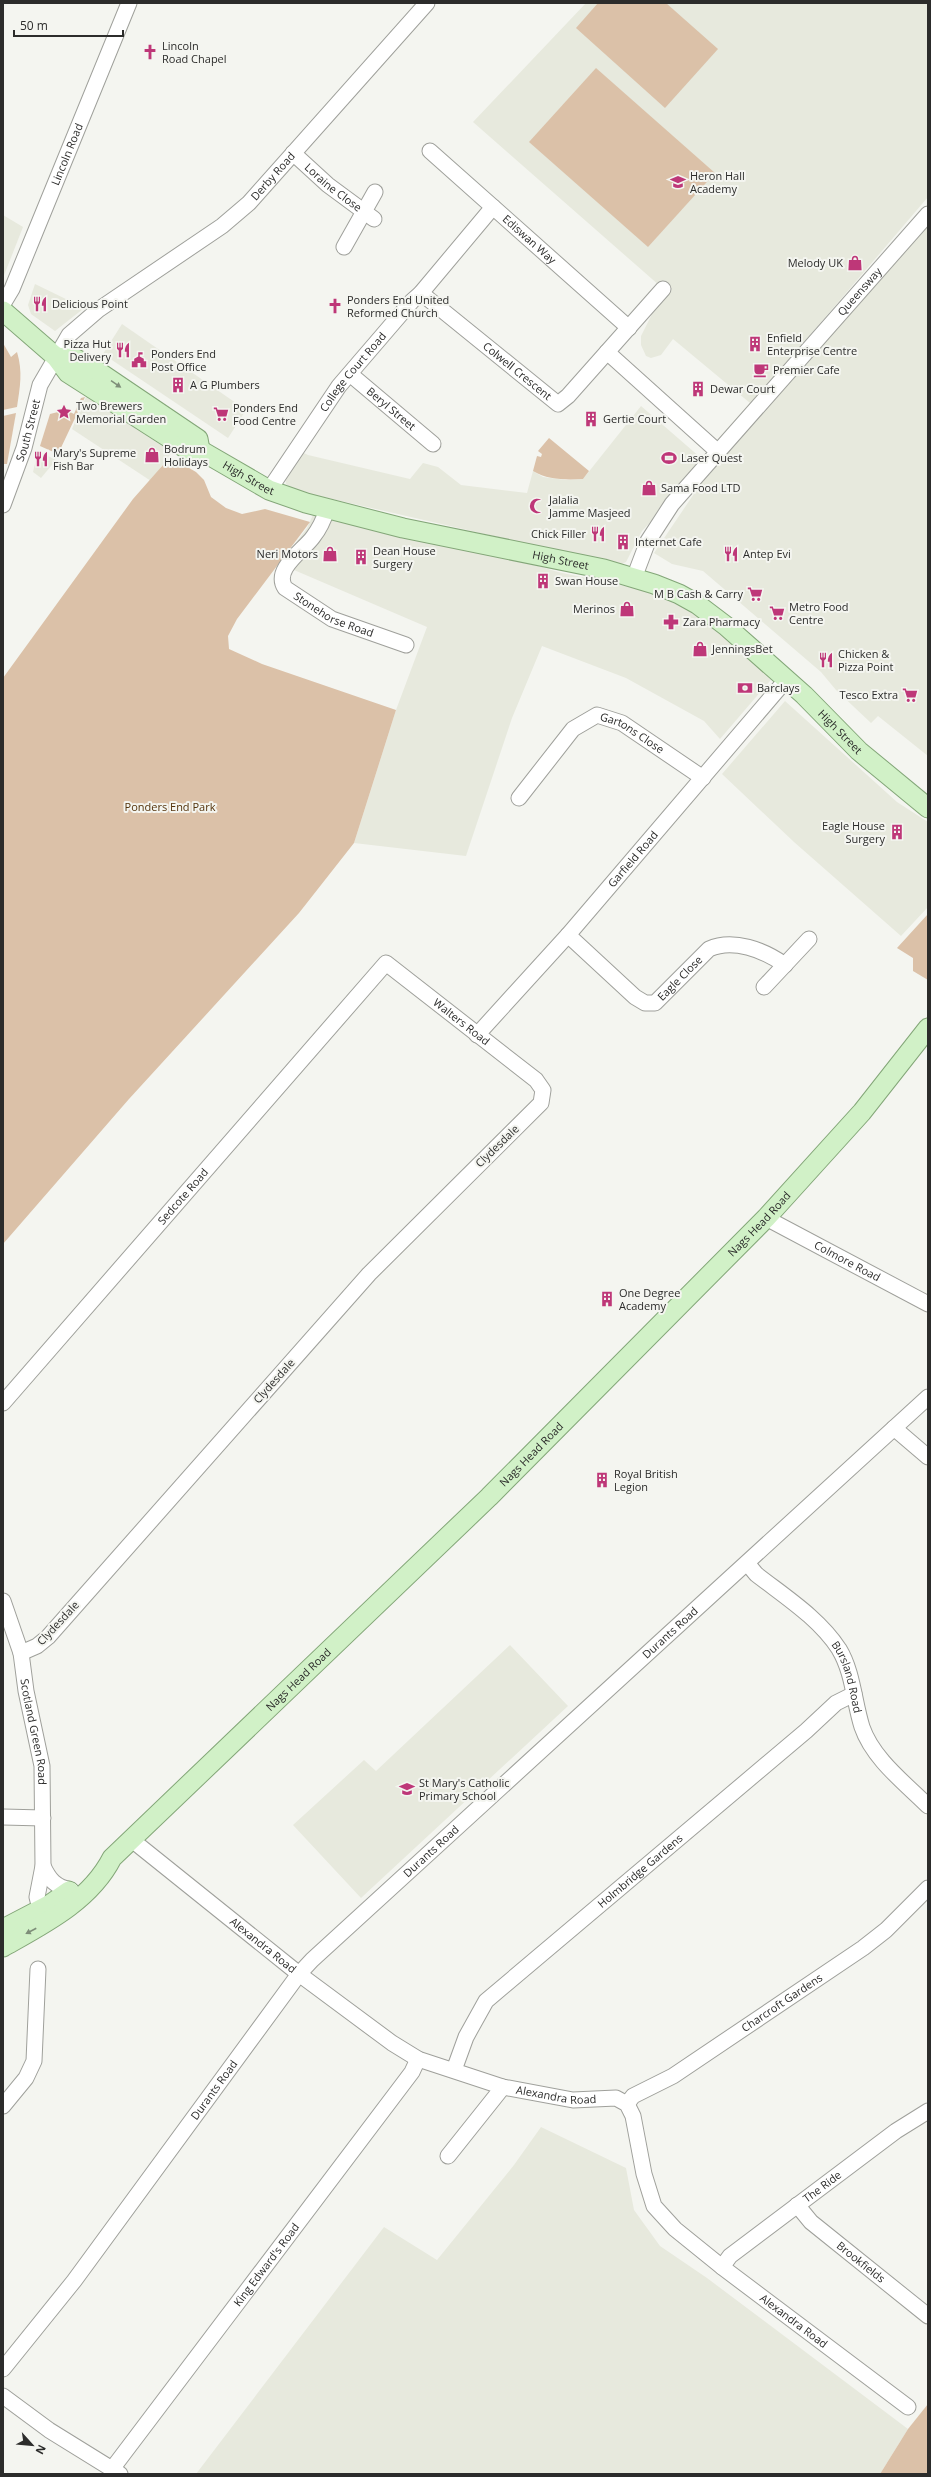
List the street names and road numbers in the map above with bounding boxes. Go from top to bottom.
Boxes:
street label: Lincoln Road [47,121,86,187]
street label: Derby Road [247,148,298,203]
street label: Loraine Close [302,159,365,215]
street label: Ediswan Way [500,211,560,267]
street label: Queensway [834,263,885,319]
street label: College Court Road [316,329,389,414]
street label: Colwell Crescent [480,338,555,403]
street label: Beryl Street [364,383,419,433]
street label: South Street [12,397,43,463]
street label: High Street [220,457,276,498]
street label: High Street [531,547,590,573]
street label: Stonehorse Road [291,588,376,640]
street label: High Street [815,706,866,757]
street label: Gartons Close [598,709,667,756]
street label: Garfield Road [604,827,661,890]
street label: Eagle Close [654,952,705,1004]
street label: Walters Road [430,995,493,1048]
street label: Clydesdale [472,1121,522,1170]
street label: Sedcote Road [154,1165,211,1227]
street label: Nags Head Road [724,1188,794,1259]
street label: Colmore Road [812,1237,883,1284]
street label: Clydesdale [250,1355,298,1406]
street label: Nags Head Road [496,1419,566,1489]
street label: Clydesdale [33,1597,82,1648]
street label: Durants Road [639,1603,701,1662]
street label: Bursland Road [829,1638,866,1714]
street label: Nags Head Road [262,1644,334,1714]
street label: Scotland Green Road [17,1678,50,1785]
street label: Durants Road [400,1822,462,1880]
street label: Holmbridge Gardens [594,1830,686,1911]
street label: Alexandra Road [227,1914,300,1976]
street label: Charcroft Gardens [738,1970,825,2035]
street label: Durants Road [187,2057,241,2122]
street label: Alexandra Road [515,2082,597,2107]
street label: The Ride [800,2167,844,2206]
street label: King Edward's Road [230,2220,302,2309]
street label: Brookfields [834,2238,889,2286]
street label: Alexandra Road [757,2290,831,2351]

